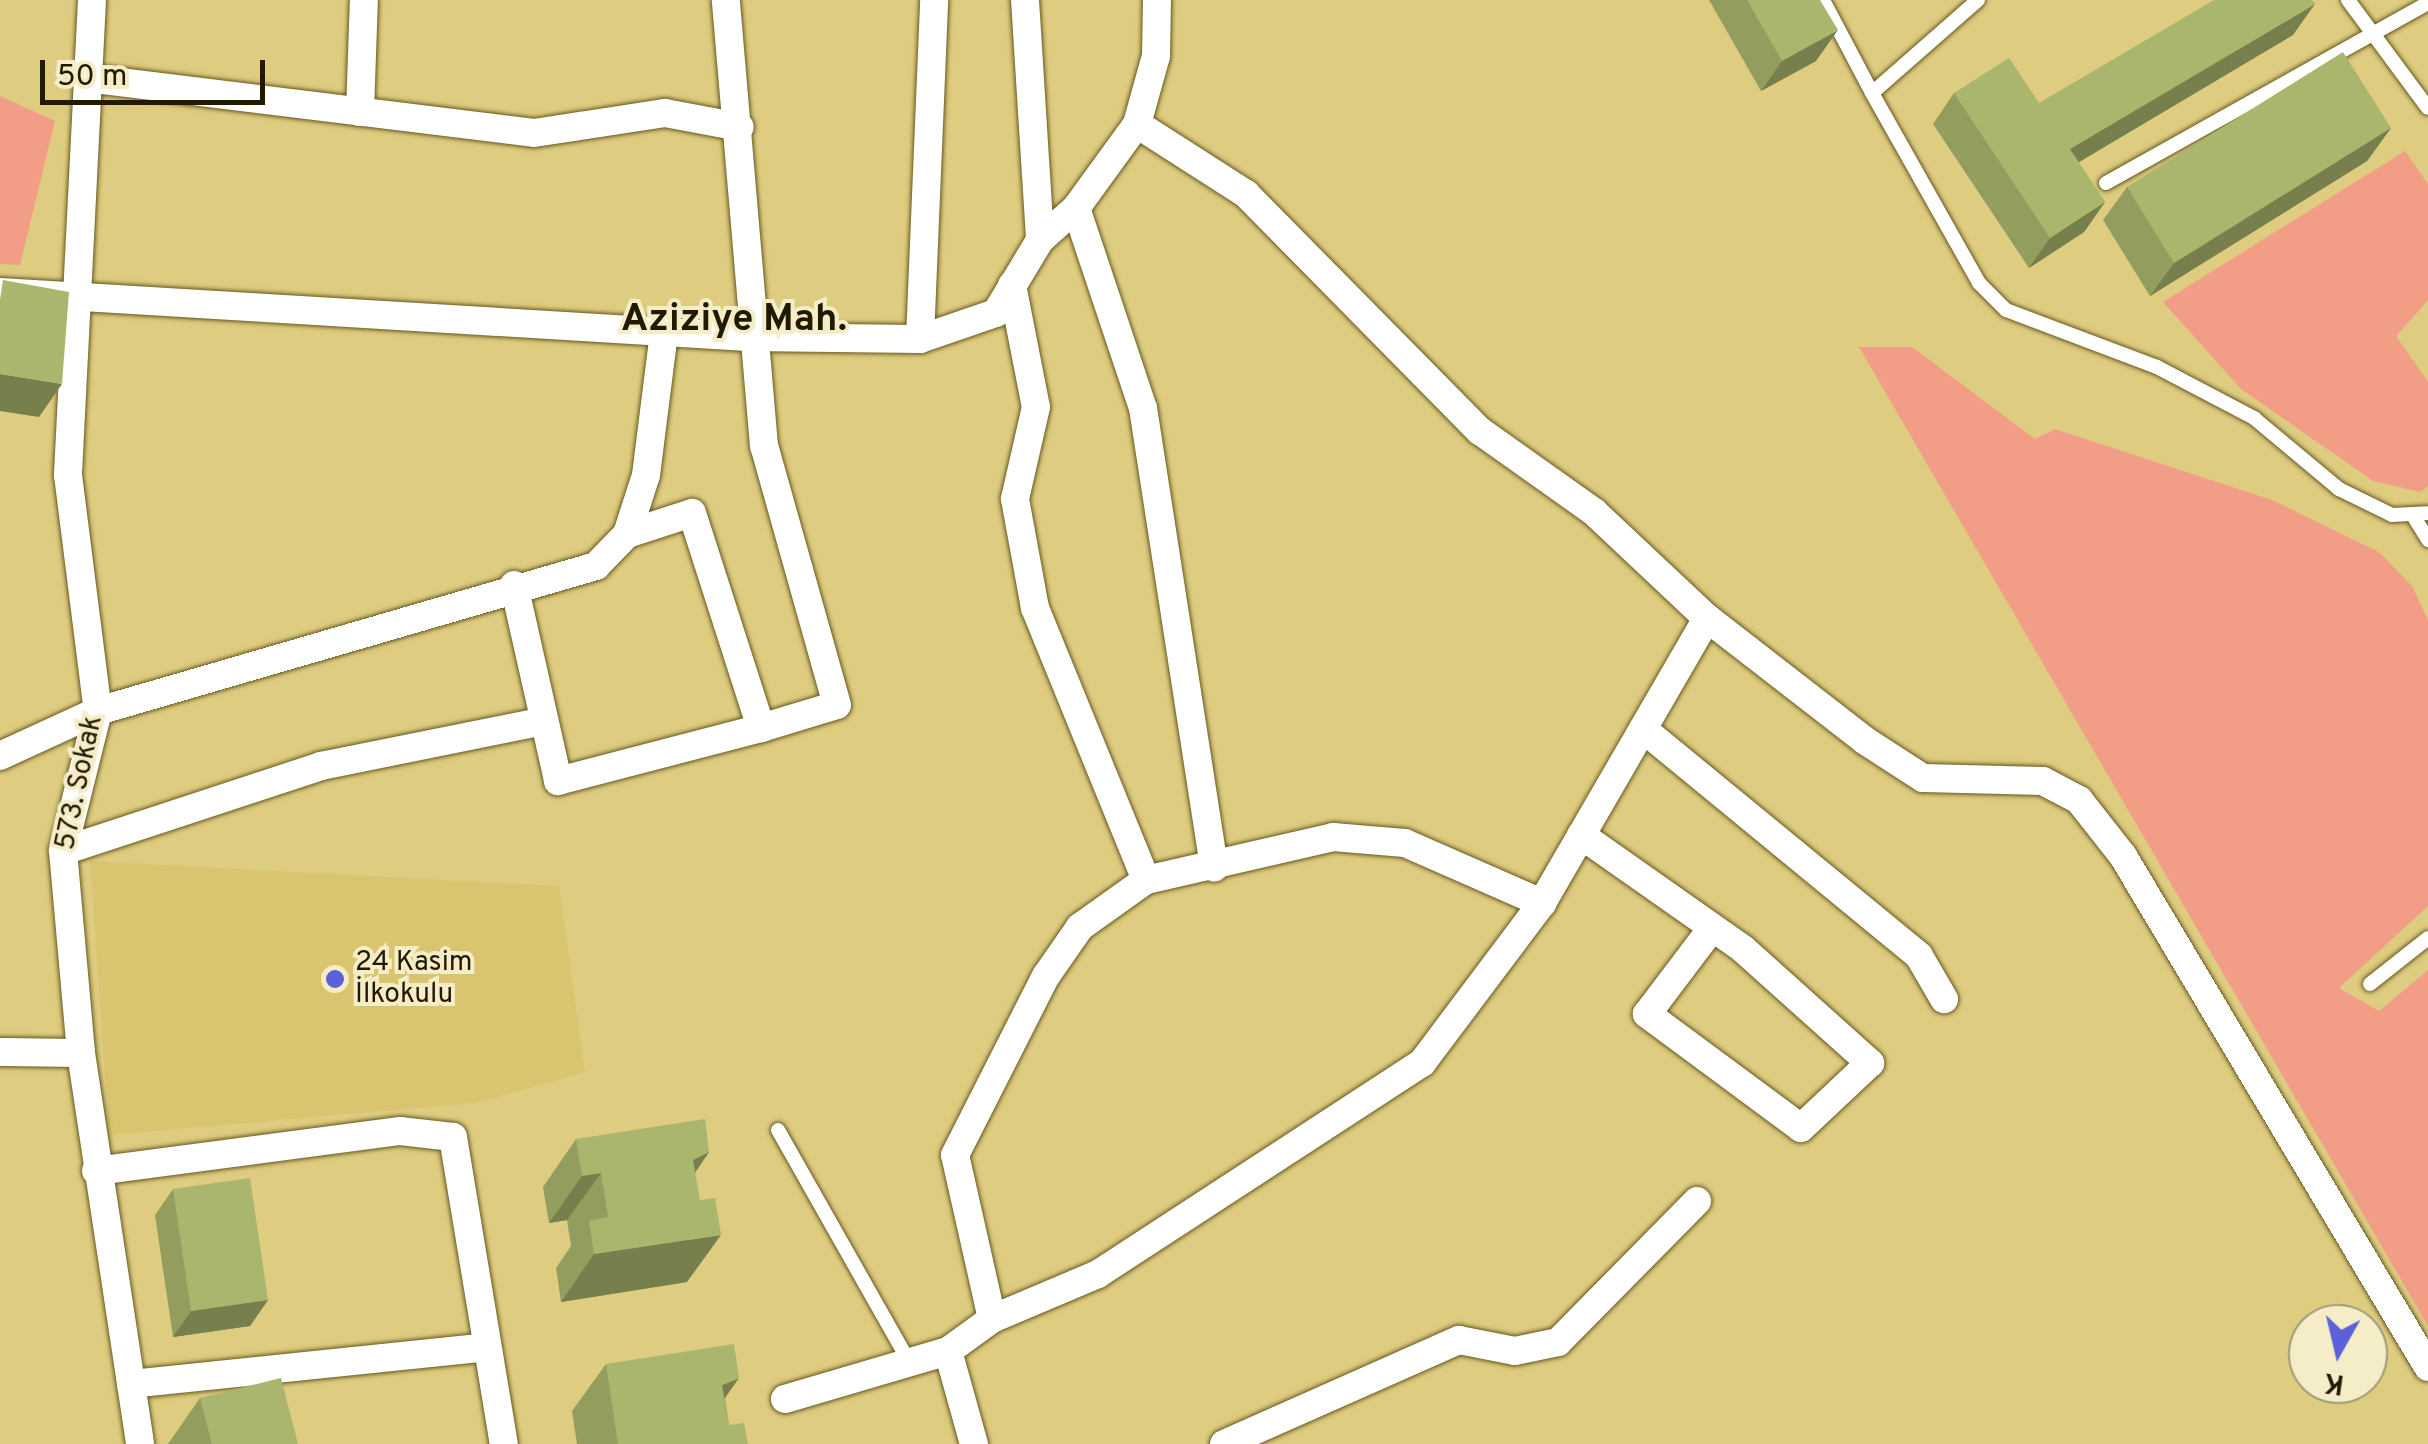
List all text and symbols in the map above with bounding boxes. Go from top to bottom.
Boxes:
scale bar [45,40,270,102]
text: 50 m [57,59,127,96]
district label: Aziziye Mah. [621,298,847,344]
street label: 573. Sokak [49,713,111,853]
place label: 24 Kasim İlkokulu [355,946,473,1012]
marker: 24 Kasim İlkokulu [324,968,346,990]
north arrow [2288,1304,2388,1404]
text: K [2322,1363,2346,1401]

